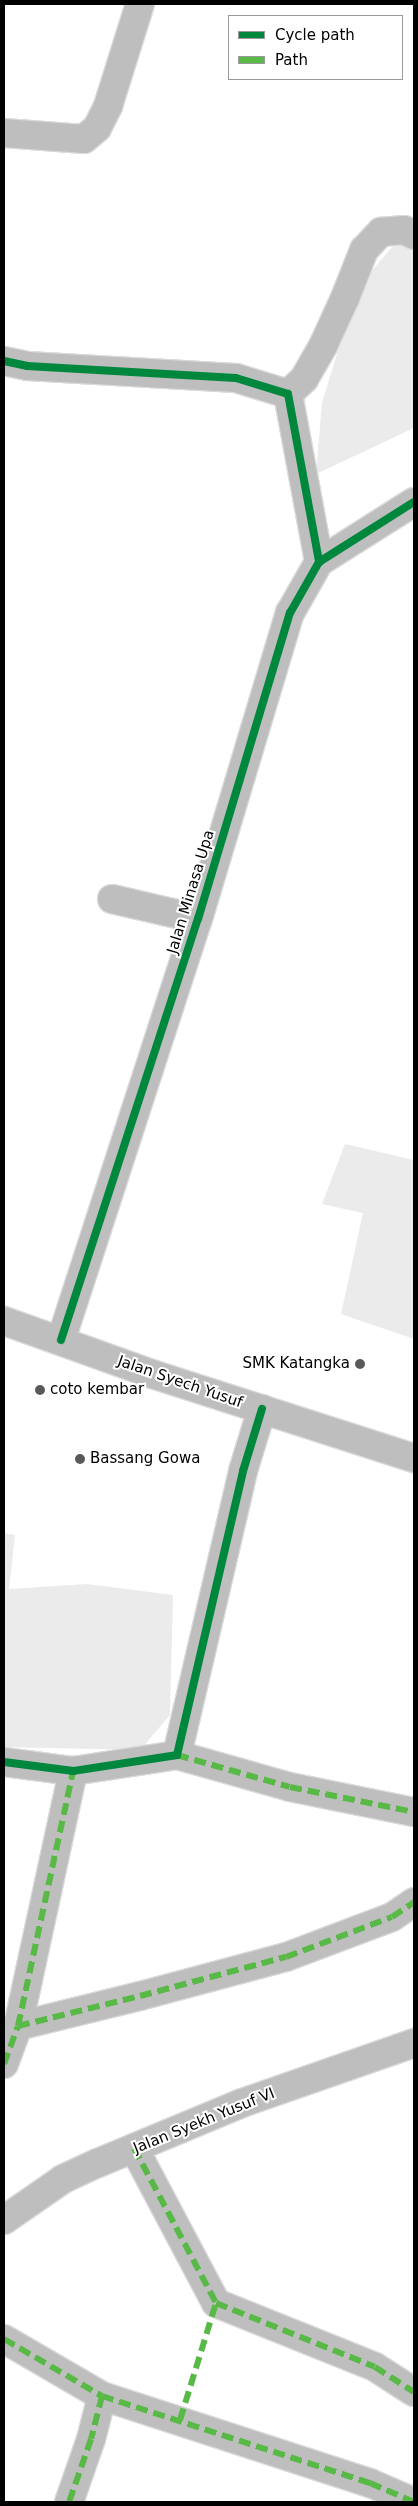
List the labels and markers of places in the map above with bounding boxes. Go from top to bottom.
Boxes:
place label: SMK Katangka [242,1355,350,1373]
marker: SMK Katangka [354,1358,366,1370]
place label: coto kembar [50,1381,144,1399]
marker: coto kembar [34,1384,46,1396]
place label: Bassang Gowa [90,1450,200,1468]
marker: Bassang Gowa [74,1453,86,1465]

